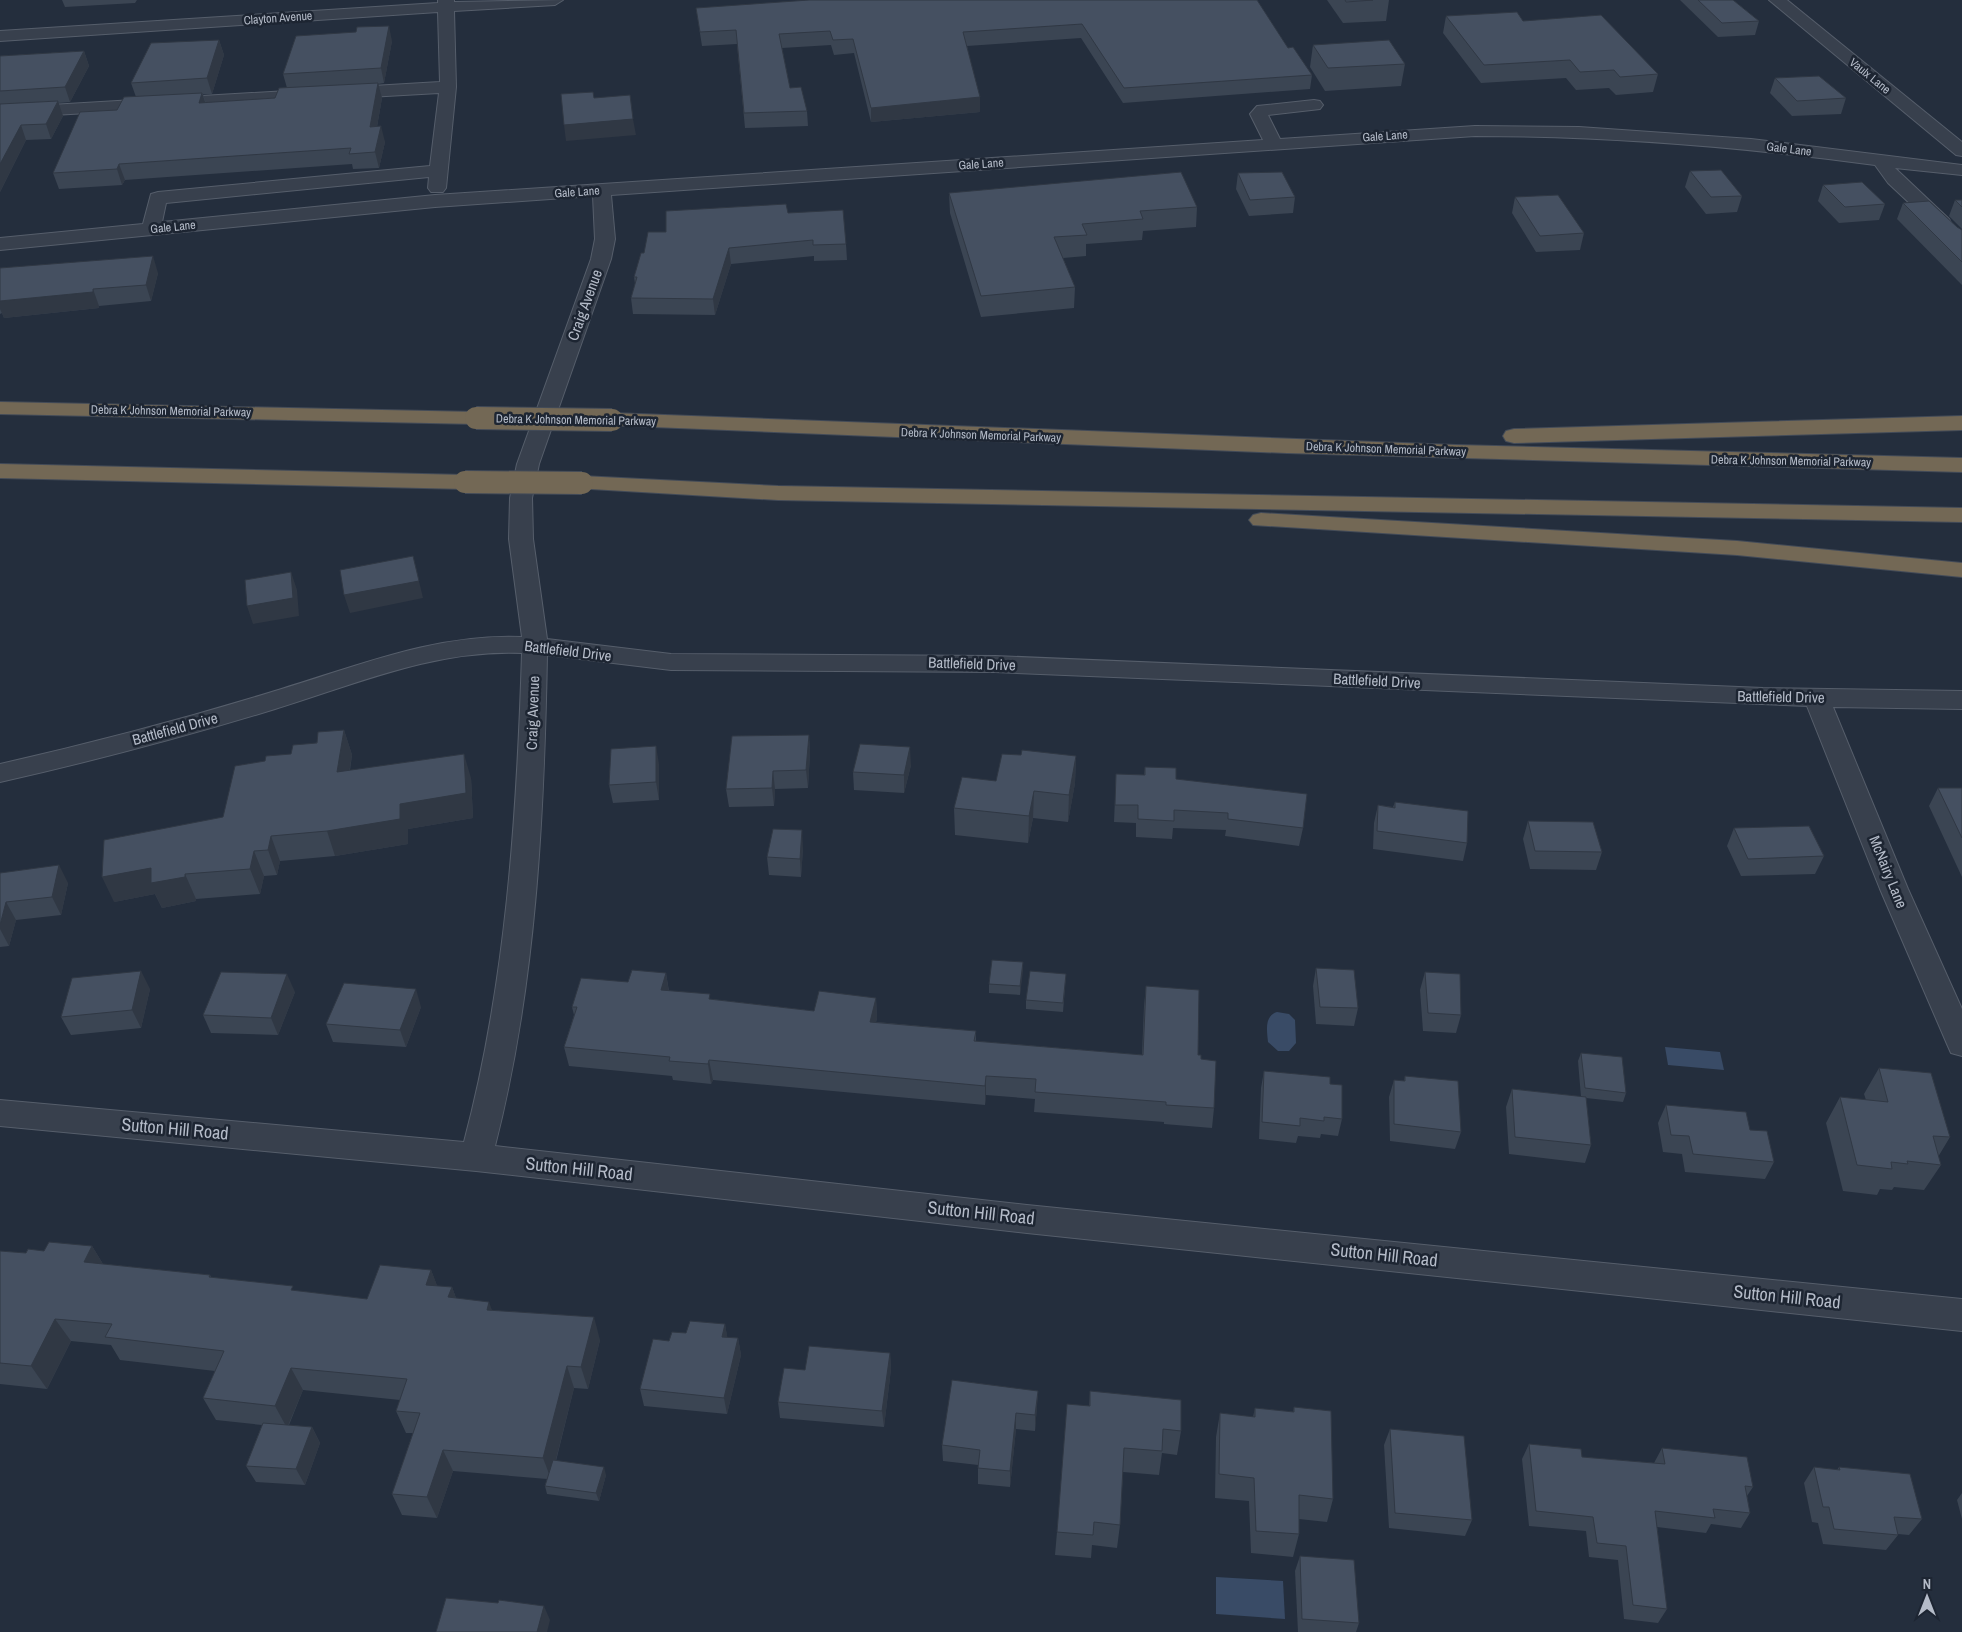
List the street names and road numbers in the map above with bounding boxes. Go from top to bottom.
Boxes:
street label: Clayton Avenue [243,8,313,28]
street label: Vaulx Lane [1846,55,1894,97]
street label: Gale Lane [1362,126,1408,146]
street label: Gale Lane [1765,138,1813,160]
street label: Gale Lane [958,154,1004,174]
street label: Gale Lane [554,182,600,202]
street label: Gale Lane [150,217,196,237]
street label: Craig Avenue [562,266,607,343]
street label: Debra K Johnson Memorial Parkway [91,402,251,420]
street label: Debra K Johnson Memorial Parkway [496,411,656,429]
street label: Debra K Johnson Memorial Parkway [901,424,1061,446]
street label: Debra K Johnson Memorial Parkway [1306,438,1466,460]
street label: Debra K Johnson Memorial Parkway [1711,452,1871,470]
street label: Battlefield Drive [523,635,613,666]
street label: Battlefield Drive [928,651,1016,676]
street label: Battlefield Drive [1333,668,1421,693]
street label: Craig Avenue [521,675,544,750]
street label: Battlefield Drive [1737,685,1825,708]
street label: Battlefield Drive [130,707,220,750]
street label: McNairy Lane [1864,832,1913,911]
street label: Sutton Hill Road [120,1111,230,1146]
street label: Sutton Hill Road [524,1150,634,1187]
street label: Sutton Hill Road [926,1194,1036,1231]
street label: Sutton Hill Road [1329,1236,1439,1273]
street label: Sutton Hill Road [1732,1278,1842,1315]

